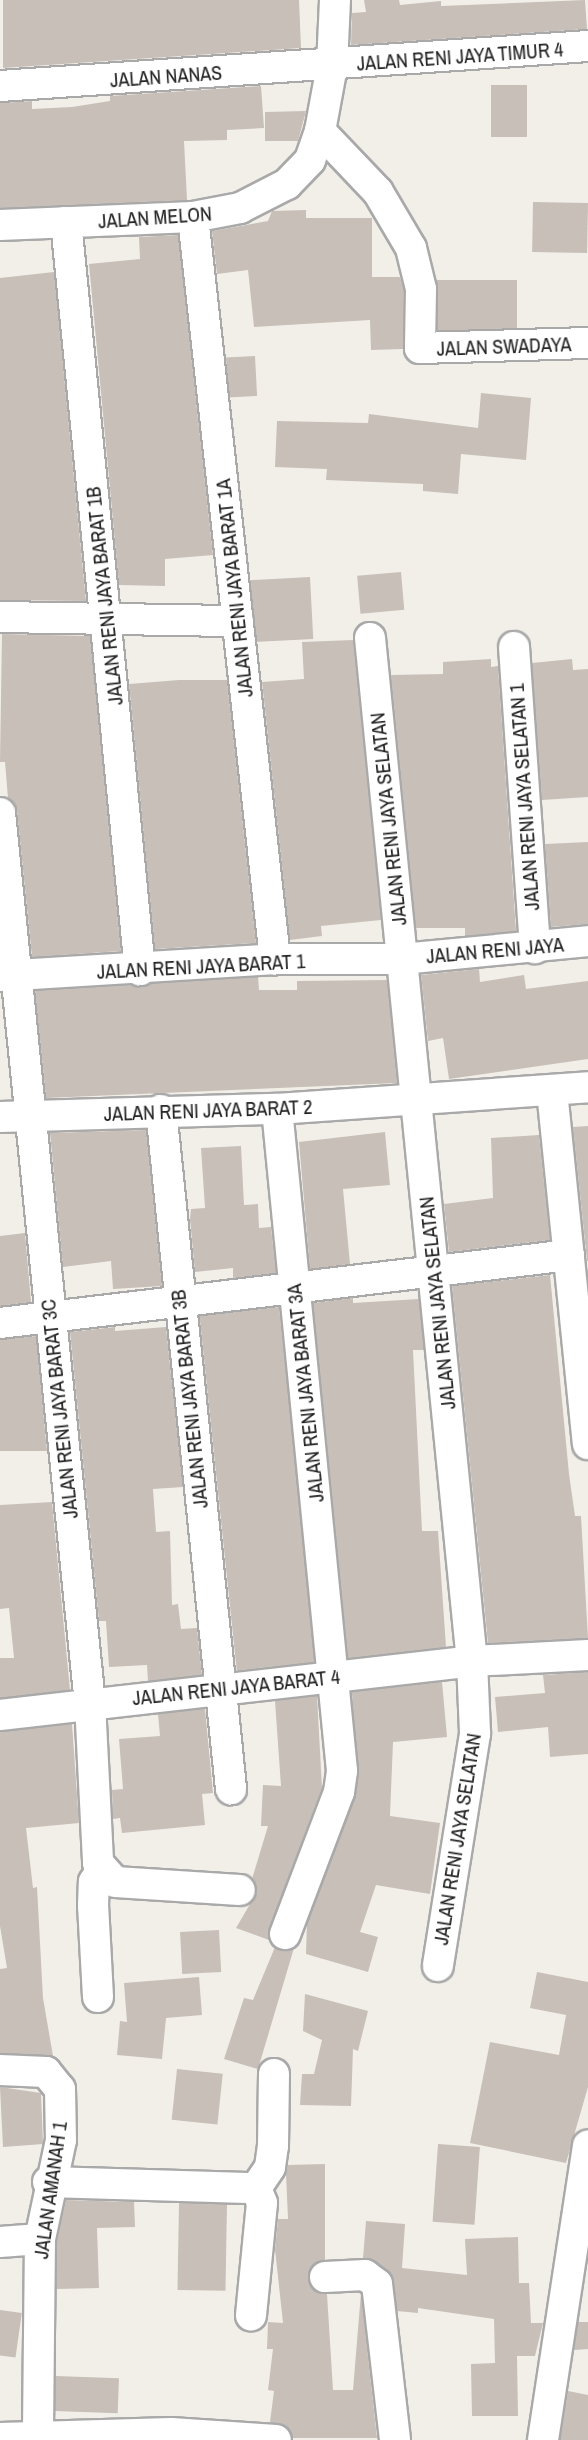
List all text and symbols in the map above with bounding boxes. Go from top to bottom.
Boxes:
street label: JALAN RENI JAYA TIMUR 4 [355,37,565,75]
street label: JALAN NANAS [109,60,223,92]
street label: JALAN MELON [97,201,213,233]
street label: JALAN SWADAYA [436,332,572,360]
street label: JALAN RENI JAYA BARAT 1A [211,477,257,699]
street label: JALAN RENI JAYA BARAT 1B [81,485,127,707]
street label: JALAN RENI JAYA SELATAN 1 [504,682,544,912]
street label: JALAN RENI JAYA SELATAN [365,711,411,927]
street label: JALAN RENI JAYA [425,932,565,968]
street label: JALAN RENI JAYA BARAT 1 [96,949,306,983]
street label: JALAN RENI JAYA BARAT 2 [103,1094,313,1126]
street label: JALAN RENI JAYA SELATAN [414,1195,460,1411]
street label: JALAN RENI JAYA BARAT 3A [282,1282,328,1504]
street label: JALAN RENI JAYA BARAT 3B [166,1288,212,1510]
street label: JALAN RENI JAYA BARAT 3C [35,1298,83,1520]
street label: JALAN RENI JAYA BARAT 4 [130,1664,342,1710]
street label: JALAN RENI JAYA SELATAN [428,1731,486,1947]
street label: JALAN AMANAH 1 [28,2119,72,2261]

